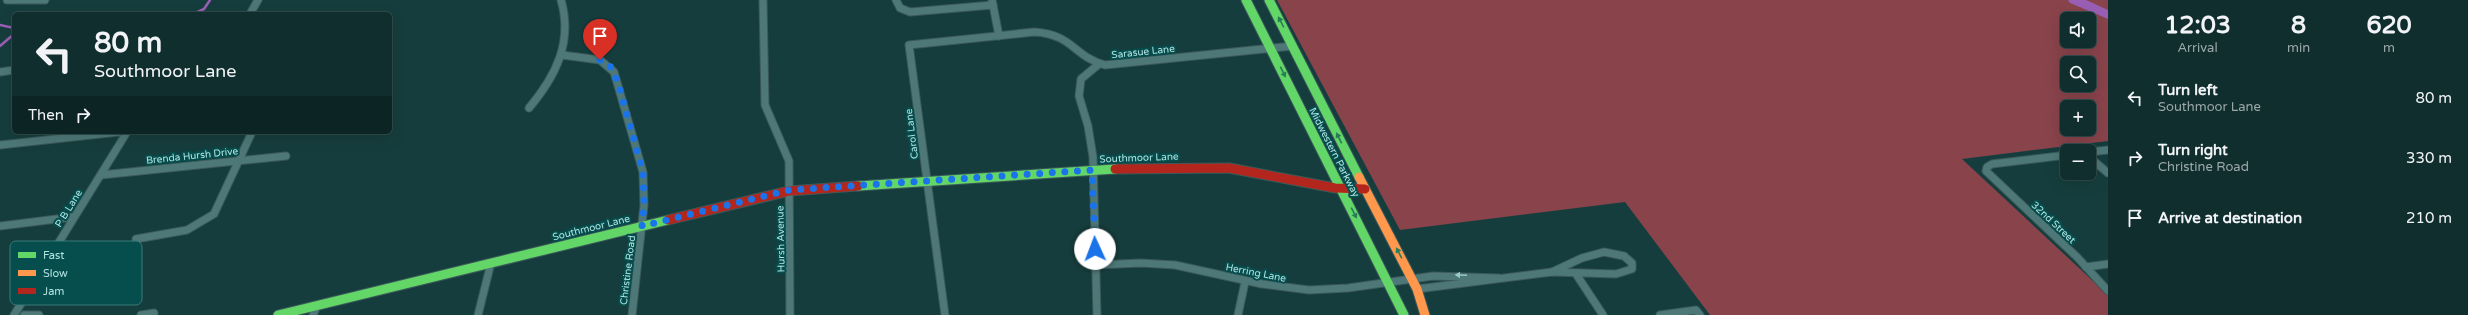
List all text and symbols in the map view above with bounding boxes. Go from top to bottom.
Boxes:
text: 12:03 [2164,11,2231,40]
text: 8 [2291,11,2306,40]
text: 620 [2366,11,2412,40]
map controls [2060,12,2096,180]
button: sound [2060,12,2096,48]
one-way arrow [1277,16,1284,28]
pin [583,19,617,60]
icon: arrive [589,25,611,47]
text: 80 m [94,26,162,60]
icon: left [28,28,80,80]
text: Arrival [2177,40,2218,56]
text: min [2287,40,2310,56]
text: m [2383,40,2395,56]
street label: Sarasue Lane [1111,43,1176,61]
button: search [2060,56,2096,92]
text: Southmoor Lane [94,60,236,82]
one-way arrow [1280,67,1286,78]
text: Turn left [2158,81,2218,99]
icon: left [2124,87,2146,109]
text: 80 m [2415,89,2452,107]
text: Southmoor Lane [2158,99,2261,115]
button: + [2060,100,2096,136]
icon: right [72,104,94,126]
text: Then [28,106,64,124]
street label: Midwestern Parkway [1306,106,1362,200]
street label: Carol Lane [903,108,921,160]
one-way arrow [1336,132,1343,144]
text: Turn right [2158,141,2228,159]
button: − [2060,144,2096,180]
street label: Brenda Hursh Drive [146,145,239,167]
icon: right [2124,147,2146,169]
text: 330 m [2406,149,2452,167]
street label: Southmoor Lane [1099,151,1179,165]
text: Christine Road [2158,159,2249,175]
street label: P B Lane [53,187,85,230]
street label: 32nd Street [2029,199,2078,246]
street label: Hursh Avenue [774,205,788,272]
icon: arrive [2124,207,2146,229]
one-way arrow [1351,208,1357,219]
text: Arrive at destination [2158,209,2302,227]
text: 210 m [2406,209,2452,227]
street label: Southmoor Lane [551,212,631,243]
position arrow [1074,228,1116,270]
street label: Christine Road [618,235,638,306]
legend [10,241,142,305]
one-way arrow [1396,248,1402,259]
text: Fast [43,249,64,262]
street label: Herring Lane [1225,261,1287,285]
text: Slow [43,267,68,280]
one-way arrow [1454,272,1467,278]
text: Jam [43,285,64,298]

